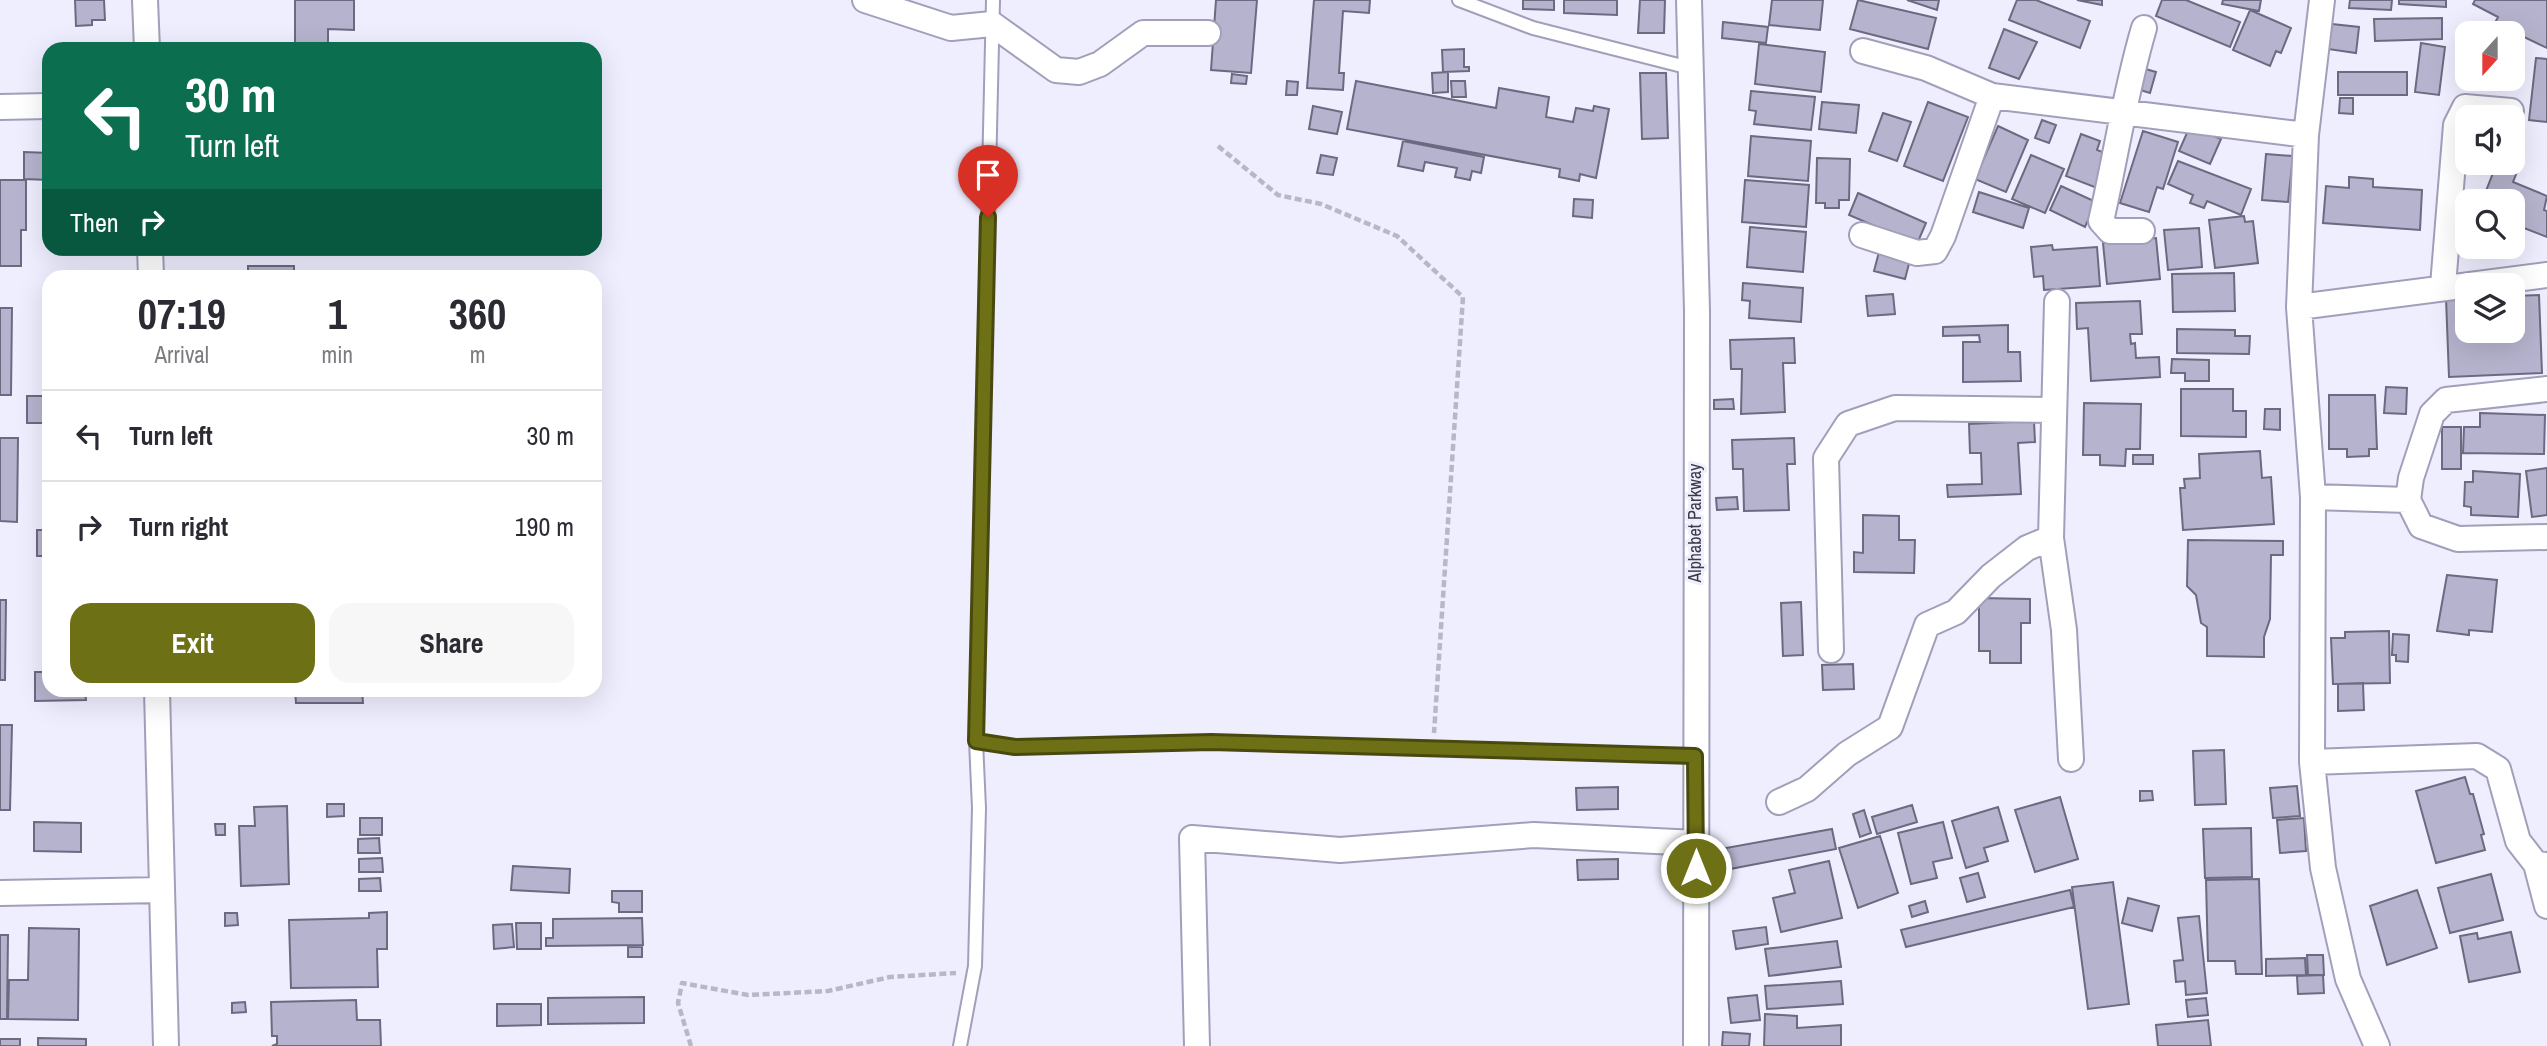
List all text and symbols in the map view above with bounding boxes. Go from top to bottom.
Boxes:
north arrow [2455,21,2525,91]
map controls [2455,21,2525,343]
text: 30 m [185,61,277,127]
icon: left [70,70,161,161]
button: sound [2455,105,2525,175]
text: Turn left [185,124,279,167]
pin [958,145,1018,217]
icon: arrive [969,156,1007,194]
button: search [2455,189,2525,259]
icon: right [133,203,171,241]
text: Then [70,205,119,240]
button: layers [2455,273,2525,343]
text: 07:19 [138,286,226,342]
text: 1 [328,286,347,342]
text: 360 [449,286,506,342]
text: Arrival [155,339,209,370]
text: min [322,339,353,370]
text: m [470,339,485,370]
icon: left [70,417,108,455]
text: Turn left [129,418,213,453]
text: 30 m [527,418,574,453]
street label: Alphabet Parkway [1682,463,1707,583]
icon: right [70,508,108,546]
text: Turn right [129,509,228,544]
text: 190 m [515,509,574,544]
button: Exit [70,603,315,683]
button: Share [329,603,574,683]
position arrow [1659,831,1733,905]

